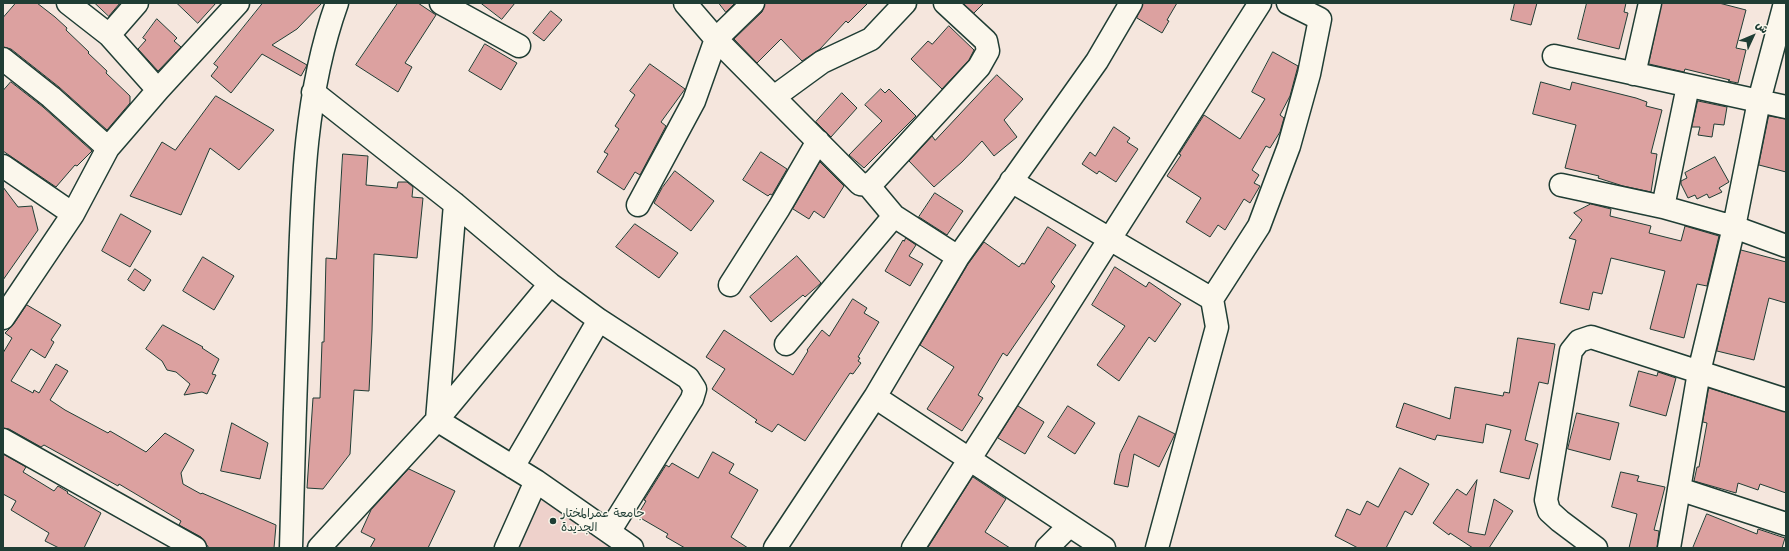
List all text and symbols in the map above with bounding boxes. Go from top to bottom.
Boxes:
north arrow [1733,16,1773,56]
text: ش [1752,18,1772,37]
place label: جامعة عمرالمختار الجديدة [561,507,645,535]
marker: جامعة عمرالمختار الجديدة [548,516,558,526]

